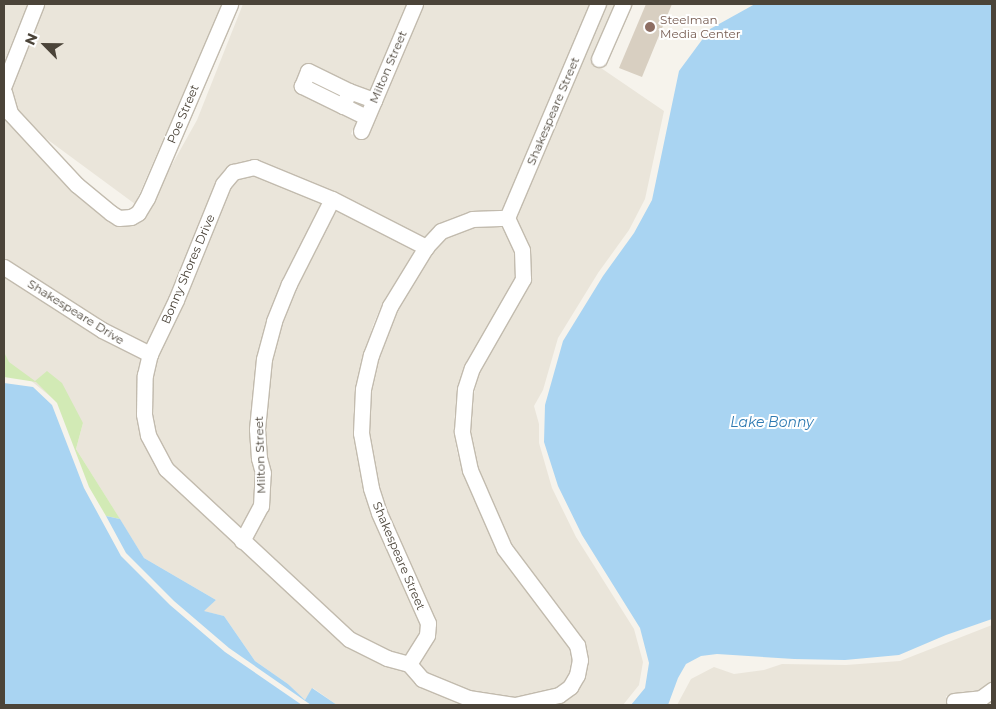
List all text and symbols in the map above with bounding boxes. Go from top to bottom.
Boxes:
place label: Steelman Media Center [660,13,741,41]
north arrow [20,20,70,70]
marker: Steelman Media Center [644,21,656,33]
street label: Milton Street [366,29,410,105]
text: N [21,30,42,48]
street label: Shakespeare Street [524,55,582,167]
street label: Poe Street [164,82,202,146]
street label: Bonny Shores Drive [158,212,218,326]
street label: Shakespeare Drive [25,276,127,348]
water label: Lake Bonny [730,414,814,430]
street label: Milton Street [251,416,269,494]
street label: Shakespeare Street [370,500,428,612]

